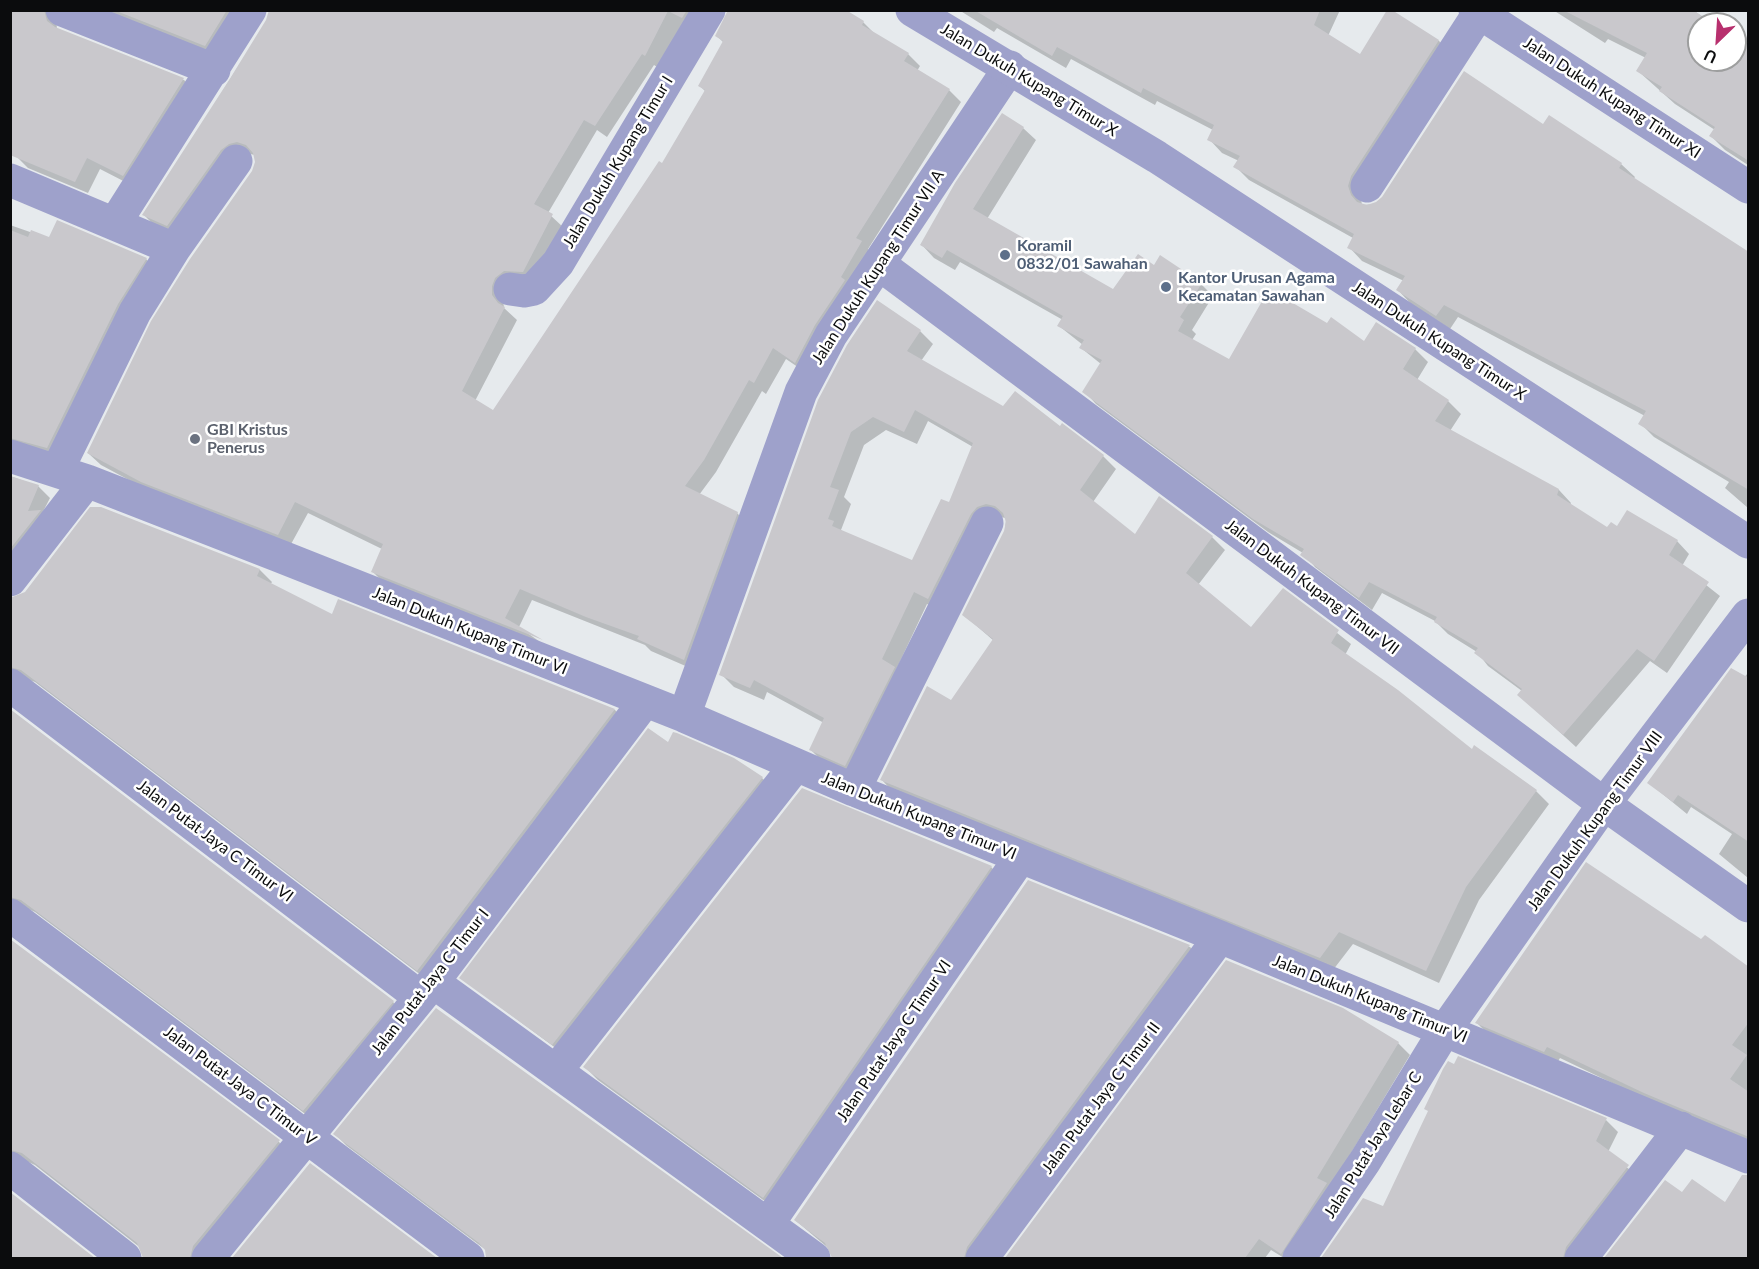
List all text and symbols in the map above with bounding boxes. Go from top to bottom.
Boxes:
north arrow [1687,12,1747,72]
street label: Jalan Dukuh Kupang Timur X [937,19,1121,141]
street label: Jalan Dukuh Kupang Timur XI [1520,33,1704,163]
text: U [1701,46,1719,68]
street label: Jalan Dukuh Kupang Timur I [559,73,677,251]
street label: Jalan Dukuh Kupang Timur VII A [808,166,948,368]
place label: Koramil 0832/01 Sawahan [1017,236,1148,274]
marker: Koramil 0832/01 Sawahan [998,248,1012,262]
place label: Kantor Urusan Agama Kecamatan Sawahan [1178,268,1335,306]
street label: Jalan Dukuh Kupang Timur X [1349,278,1529,404]
marker: Kantor Urusan Agama Kecamatan Sawahan [1159,280,1173,294]
place label: GBI Kristus Penerus [207,420,288,458]
marker: GBI Kristus Penerus [188,432,202,446]
street label: Jalan Dukuh Kupang Timur VII [1221,515,1403,659]
street label: Jalan Dukuh Kupang Timur VI [370,583,570,679]
street label: Jalan Dukuh Kupang Timur VIII [1523,728,1667,914]
street label: Jalan Dukuh Kupang Timur VI [819,768,1019,864]
street label: Jalan Putat Jaya C Timur VI [133,776,297,906]
street label: Jalan Putat Jaya C Timur I [367,905,493,1059]
street label: Jalan Dukuh Kupang Timur VI [1270,951,1470,1047]
street label: Jalan Putat Jaya C Timur VI [833,957,955,1125]
street label: Jalan Putat Jaya C Timur II [1038,1019,1164,1177]
street label: Jalan Putat Jaya C Timur V [160,1022,320,1150]
street label: Jalan Putat Jaya Lebar C [1320,1068,1426,1222]

